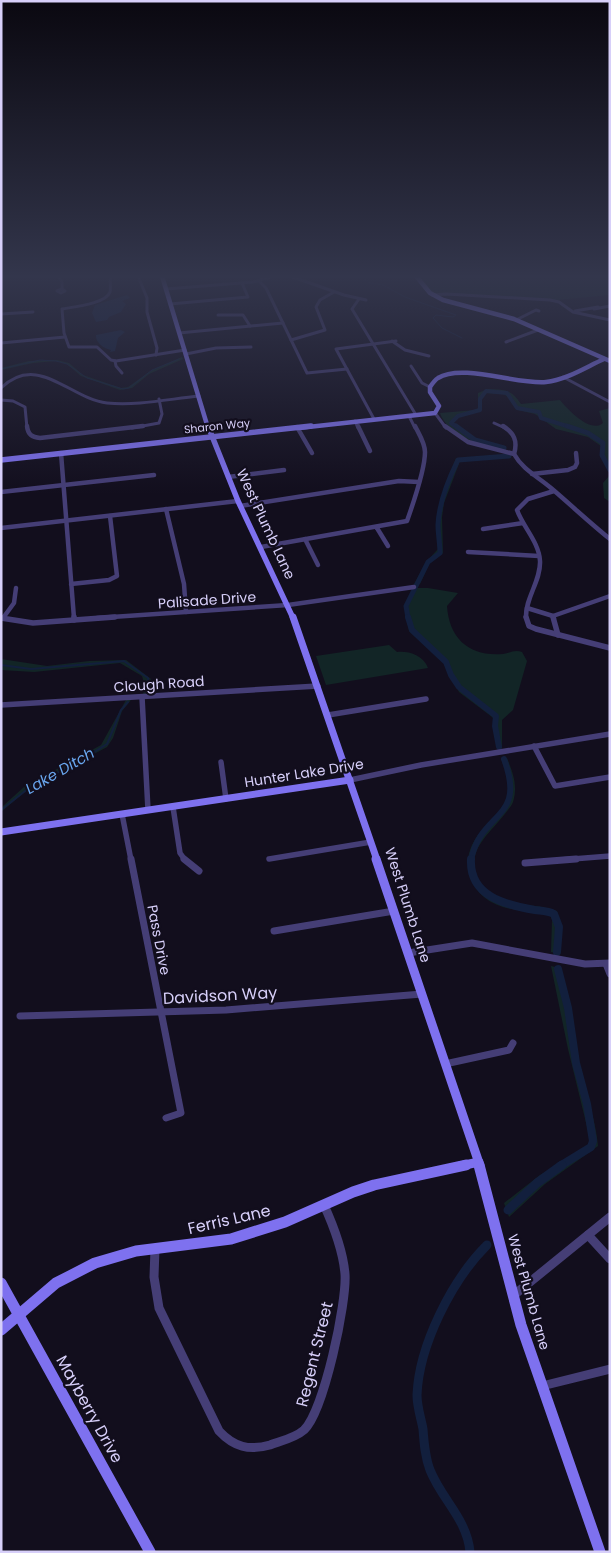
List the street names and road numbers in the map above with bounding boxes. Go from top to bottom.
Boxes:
street label: Sharon Way [183,414,252,437]
street label: West Plumb Lane [232,465,301,583]
street label: Palisade Drive [157,587,257,613]
street label: Clough Road [113,671,205,697]
street label: Hunter Lake Drive [243,754,365,792]
street label: West Plumb Lane [380,845,436,965]
street label: Pass Drive [142,903,176,977]
street label: Davidson Way [162,981,278,1010]
street label: Ferris Lane [185,1199,273,1240]
street label: West Plumb Lane [503,1232,555,1353]
street label: Regent Street [290,1299,339,1409]
street label: Mayberry Drive [50,1351,129,1467]

